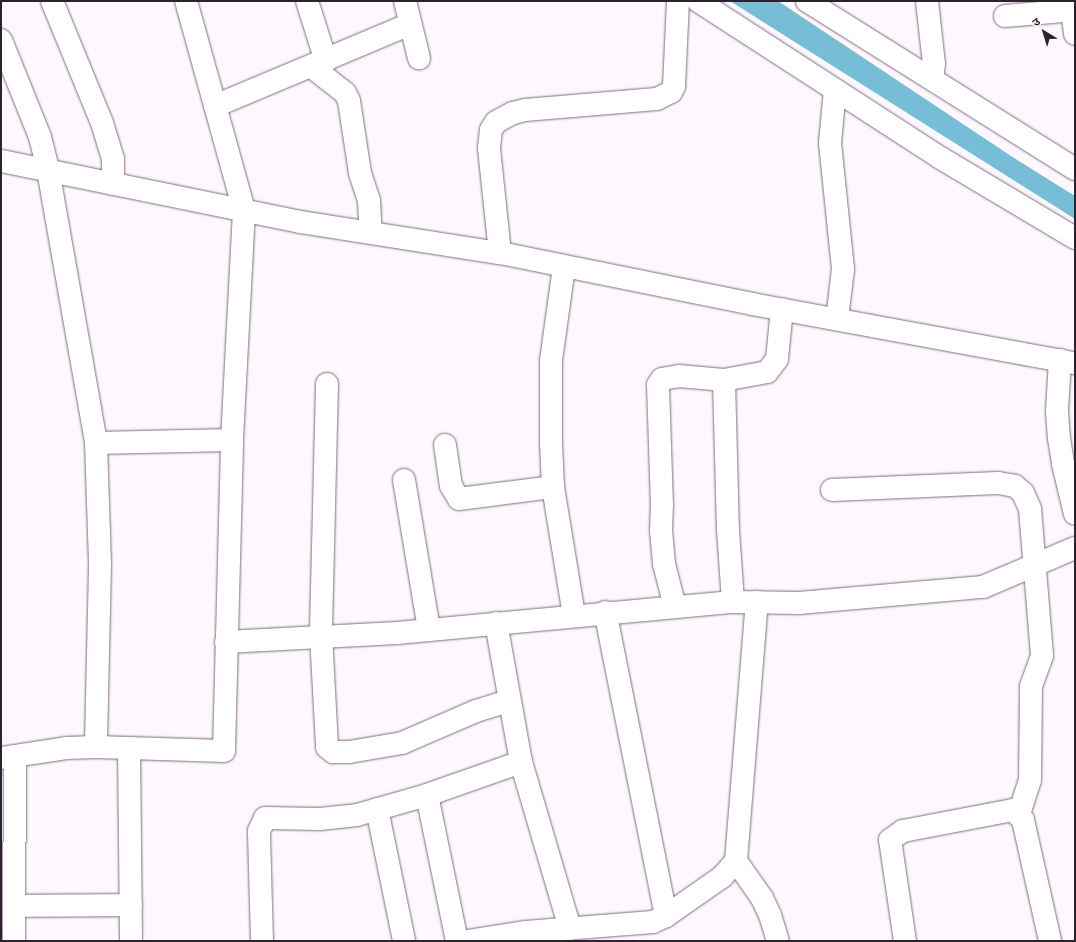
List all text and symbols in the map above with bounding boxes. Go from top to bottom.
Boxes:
north arrow [1024,12,1064,52]
text: उ [1030,15,1043,30]

